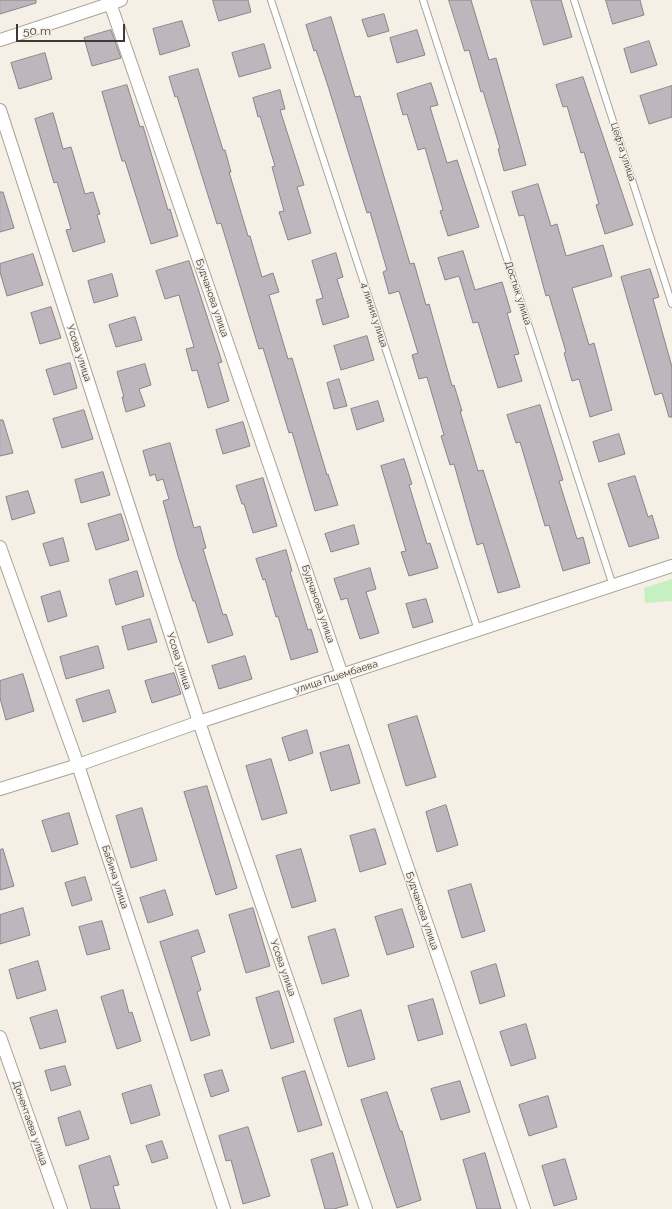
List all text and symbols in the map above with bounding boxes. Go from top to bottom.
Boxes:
scale bar [18,16,127,42]
text: 50 m [23,24,51,38]
street label: Цефта улица [608,121,638,183]
street label: Будчанова улица [193,257,231,339]
street label: Достык улица [502,260,534,326]
street label: 4 линия улица [358,281,390,349]
street label: Усова улица [64,323,94,383]
street label: Будчанова улица [299,563,337,645]
street label: Усова улица [164,631,194,691]
street label: улица Пшембаева [293,658,379,696]
street label: Бабина улица [99,844,131,910]
street label: Будчанова улица [403,870,441,952]
street label: Усова улица [268,938,298,998]
street label: Донентаева улица [10,1079,50,1167]

